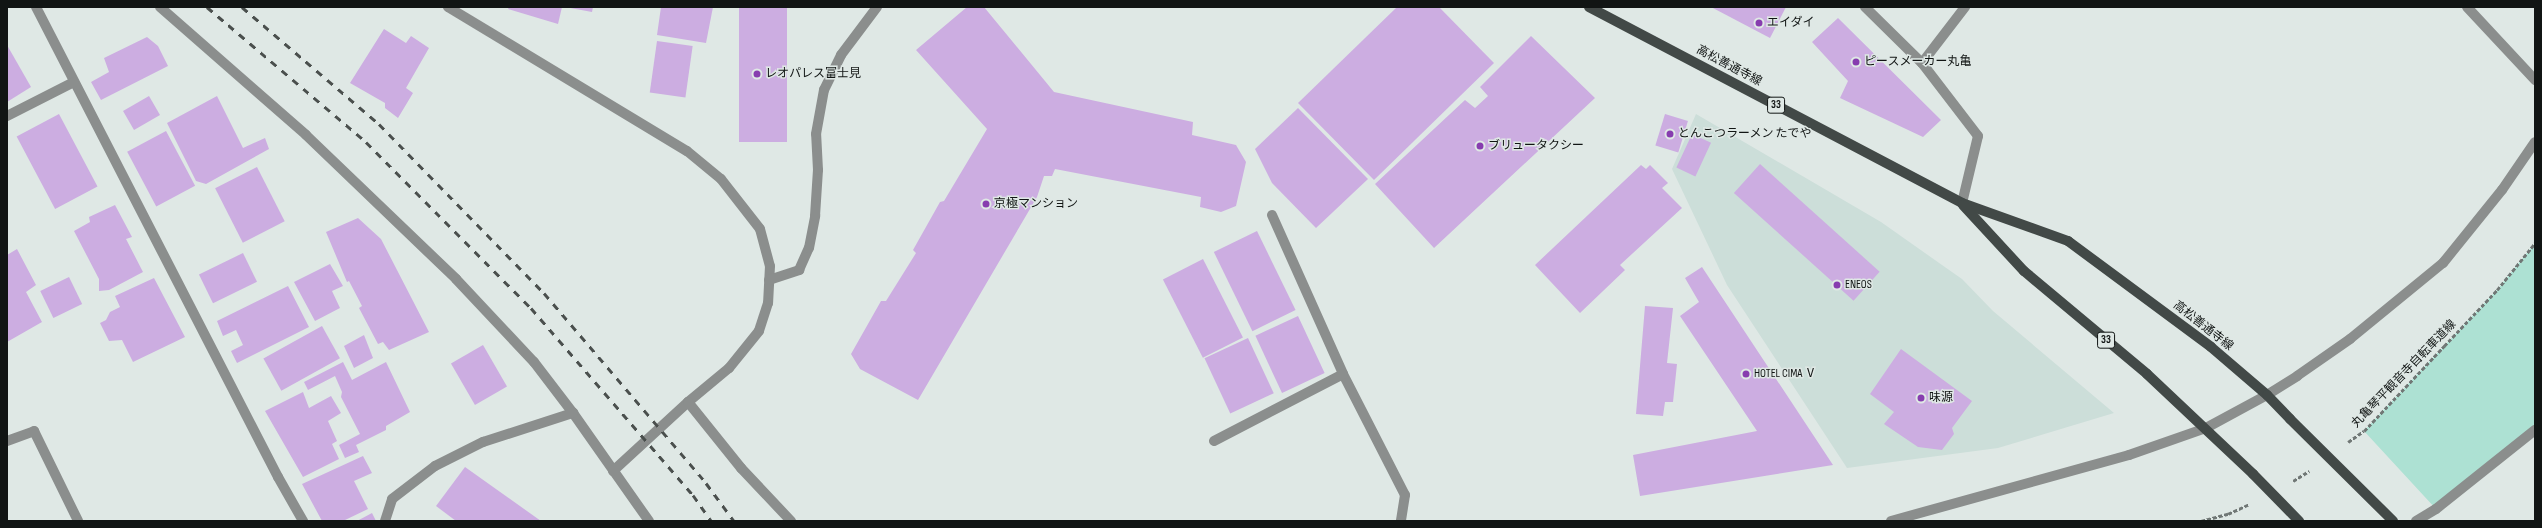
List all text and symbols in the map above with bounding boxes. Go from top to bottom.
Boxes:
place label: エイダイ [1767,16,1815,30]
marker: エイダイ [1754,18,1764,28]
street label: 高松善通寺線 [1694,43,1764,89]
place label: ピースメーカー丸亀 [1864,55,1972,69]
marker: ピースメーカー丸亀 [1851,57,1861,67]
place label: レオパレス富士見 [765,67,861,81]
marker: レオパレス富士見 [752,69,762,79]
road number: 33 [1767,96,1785,114]
place label: とんこつラーメン たでや [1678,127,1812,141]
marker: とんこつラーメン たでや [1665,129,1675,139]
place label: ブリュータクシー [1488,139,1584,153]
marker: ブリュータクシー [1475,141,1485,151]
place label: 京極マンション [994,197,1078,211]
marker: 京極マンション [981,199,991,209]
place label: ENEOS [1845,278,1872,292]
marker: ENEOS [1832,280,1842,290]
street label: 高松善通寺線 [2170,298,2236,354]
street label: 丸亀琴平観音寺自転車道線 [2349,317,2459,431]
road number: 33 [2097,331,2115,349]
place label: HOTEL CIMA Ⅴ [1754,367,1816,381]
marker: HOTEL CIMA Ⅴ [1741,369,1751,379]
place label: 味源 [1929,391,1953,405]
marker: 味源 [1916,393,1926,403]

